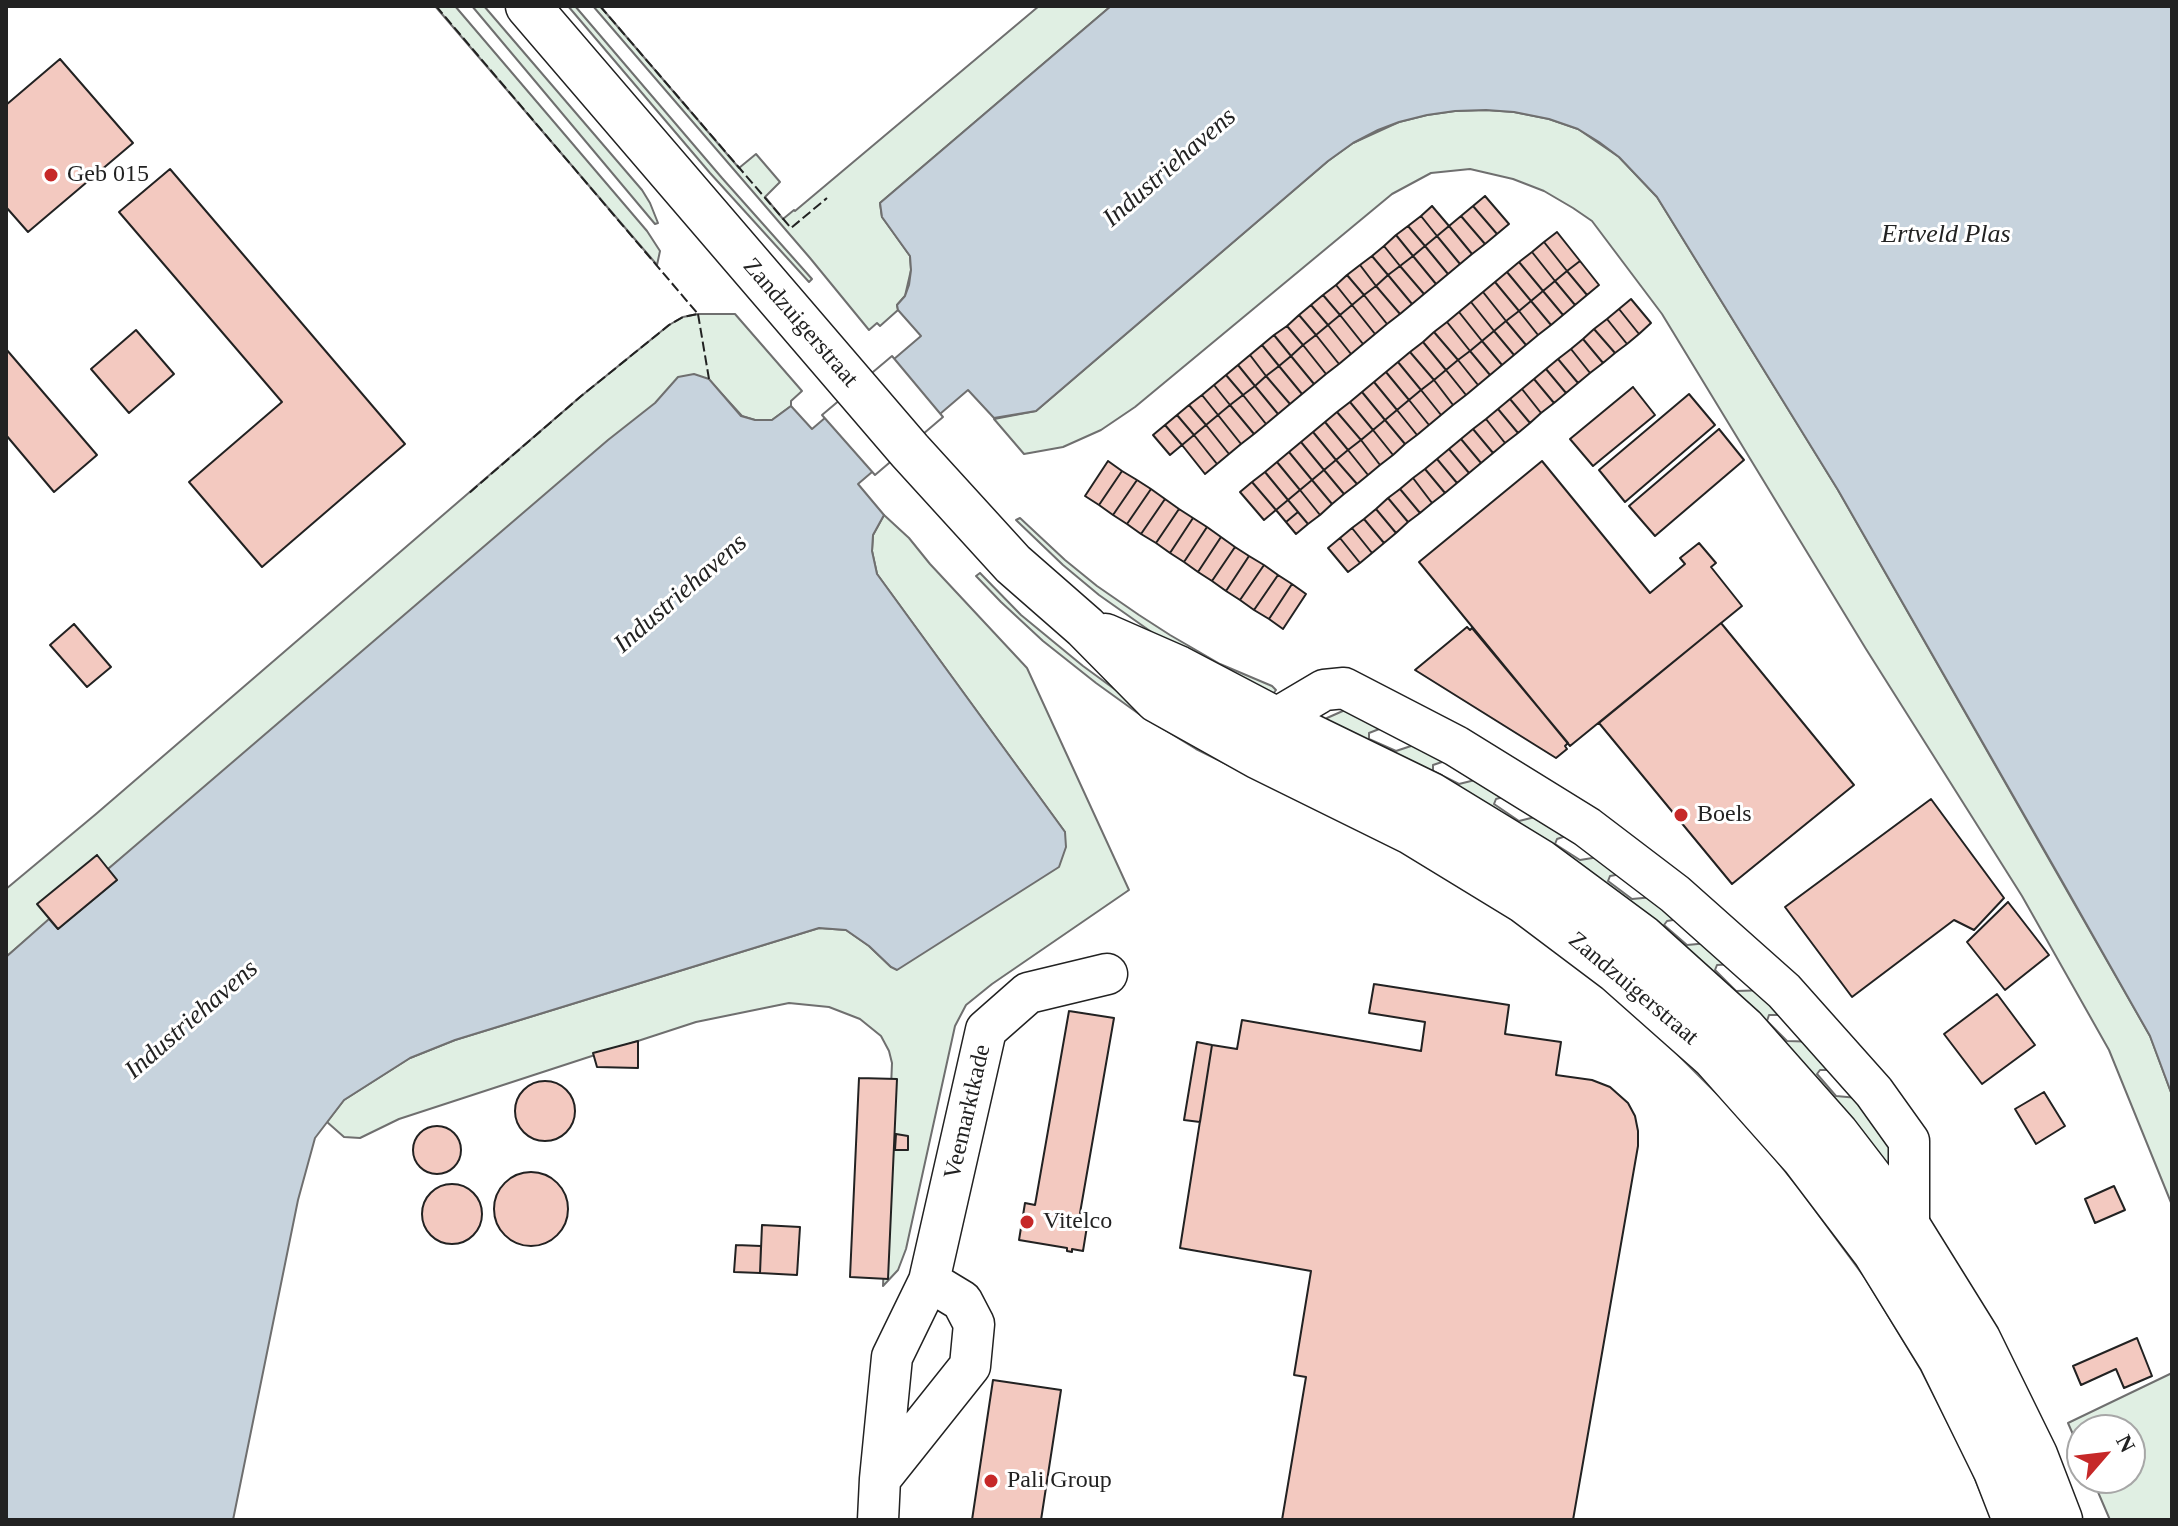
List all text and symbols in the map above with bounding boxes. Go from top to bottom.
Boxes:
water label: Industriehavens [1097,102,1243,234]
place label: Geb 015 [67,161,149,189]
marker: Geb 015 [42,166,60,184]
water label: Ertveld Plas [1881,219,2011,251]
street label: Zandzuigerstraat [736,253,864,393]
water label: Industriehavens [608,528,754,660]
place label: Boels [1697,801,1752,829]
marker: Boels [1672,806,1690,824]
street label: Zandzuigerstraat [1562,926,1704,1052]
water label: Industriehavens [119,954,265,1086]
street label: Veemarktkade [939,1042,997,1182]
place label: Vitelco [1043,1208,1112,1236]
marker: Vitelco [1018,1213,1036,1231]
north arrow [2066,1414,2146,1494]
text: N [2111,1431,2141,1456]
place label: Pali Group [1007,1467,1112,1495]
marker: Pali Group [982,1472,1000,1490]

